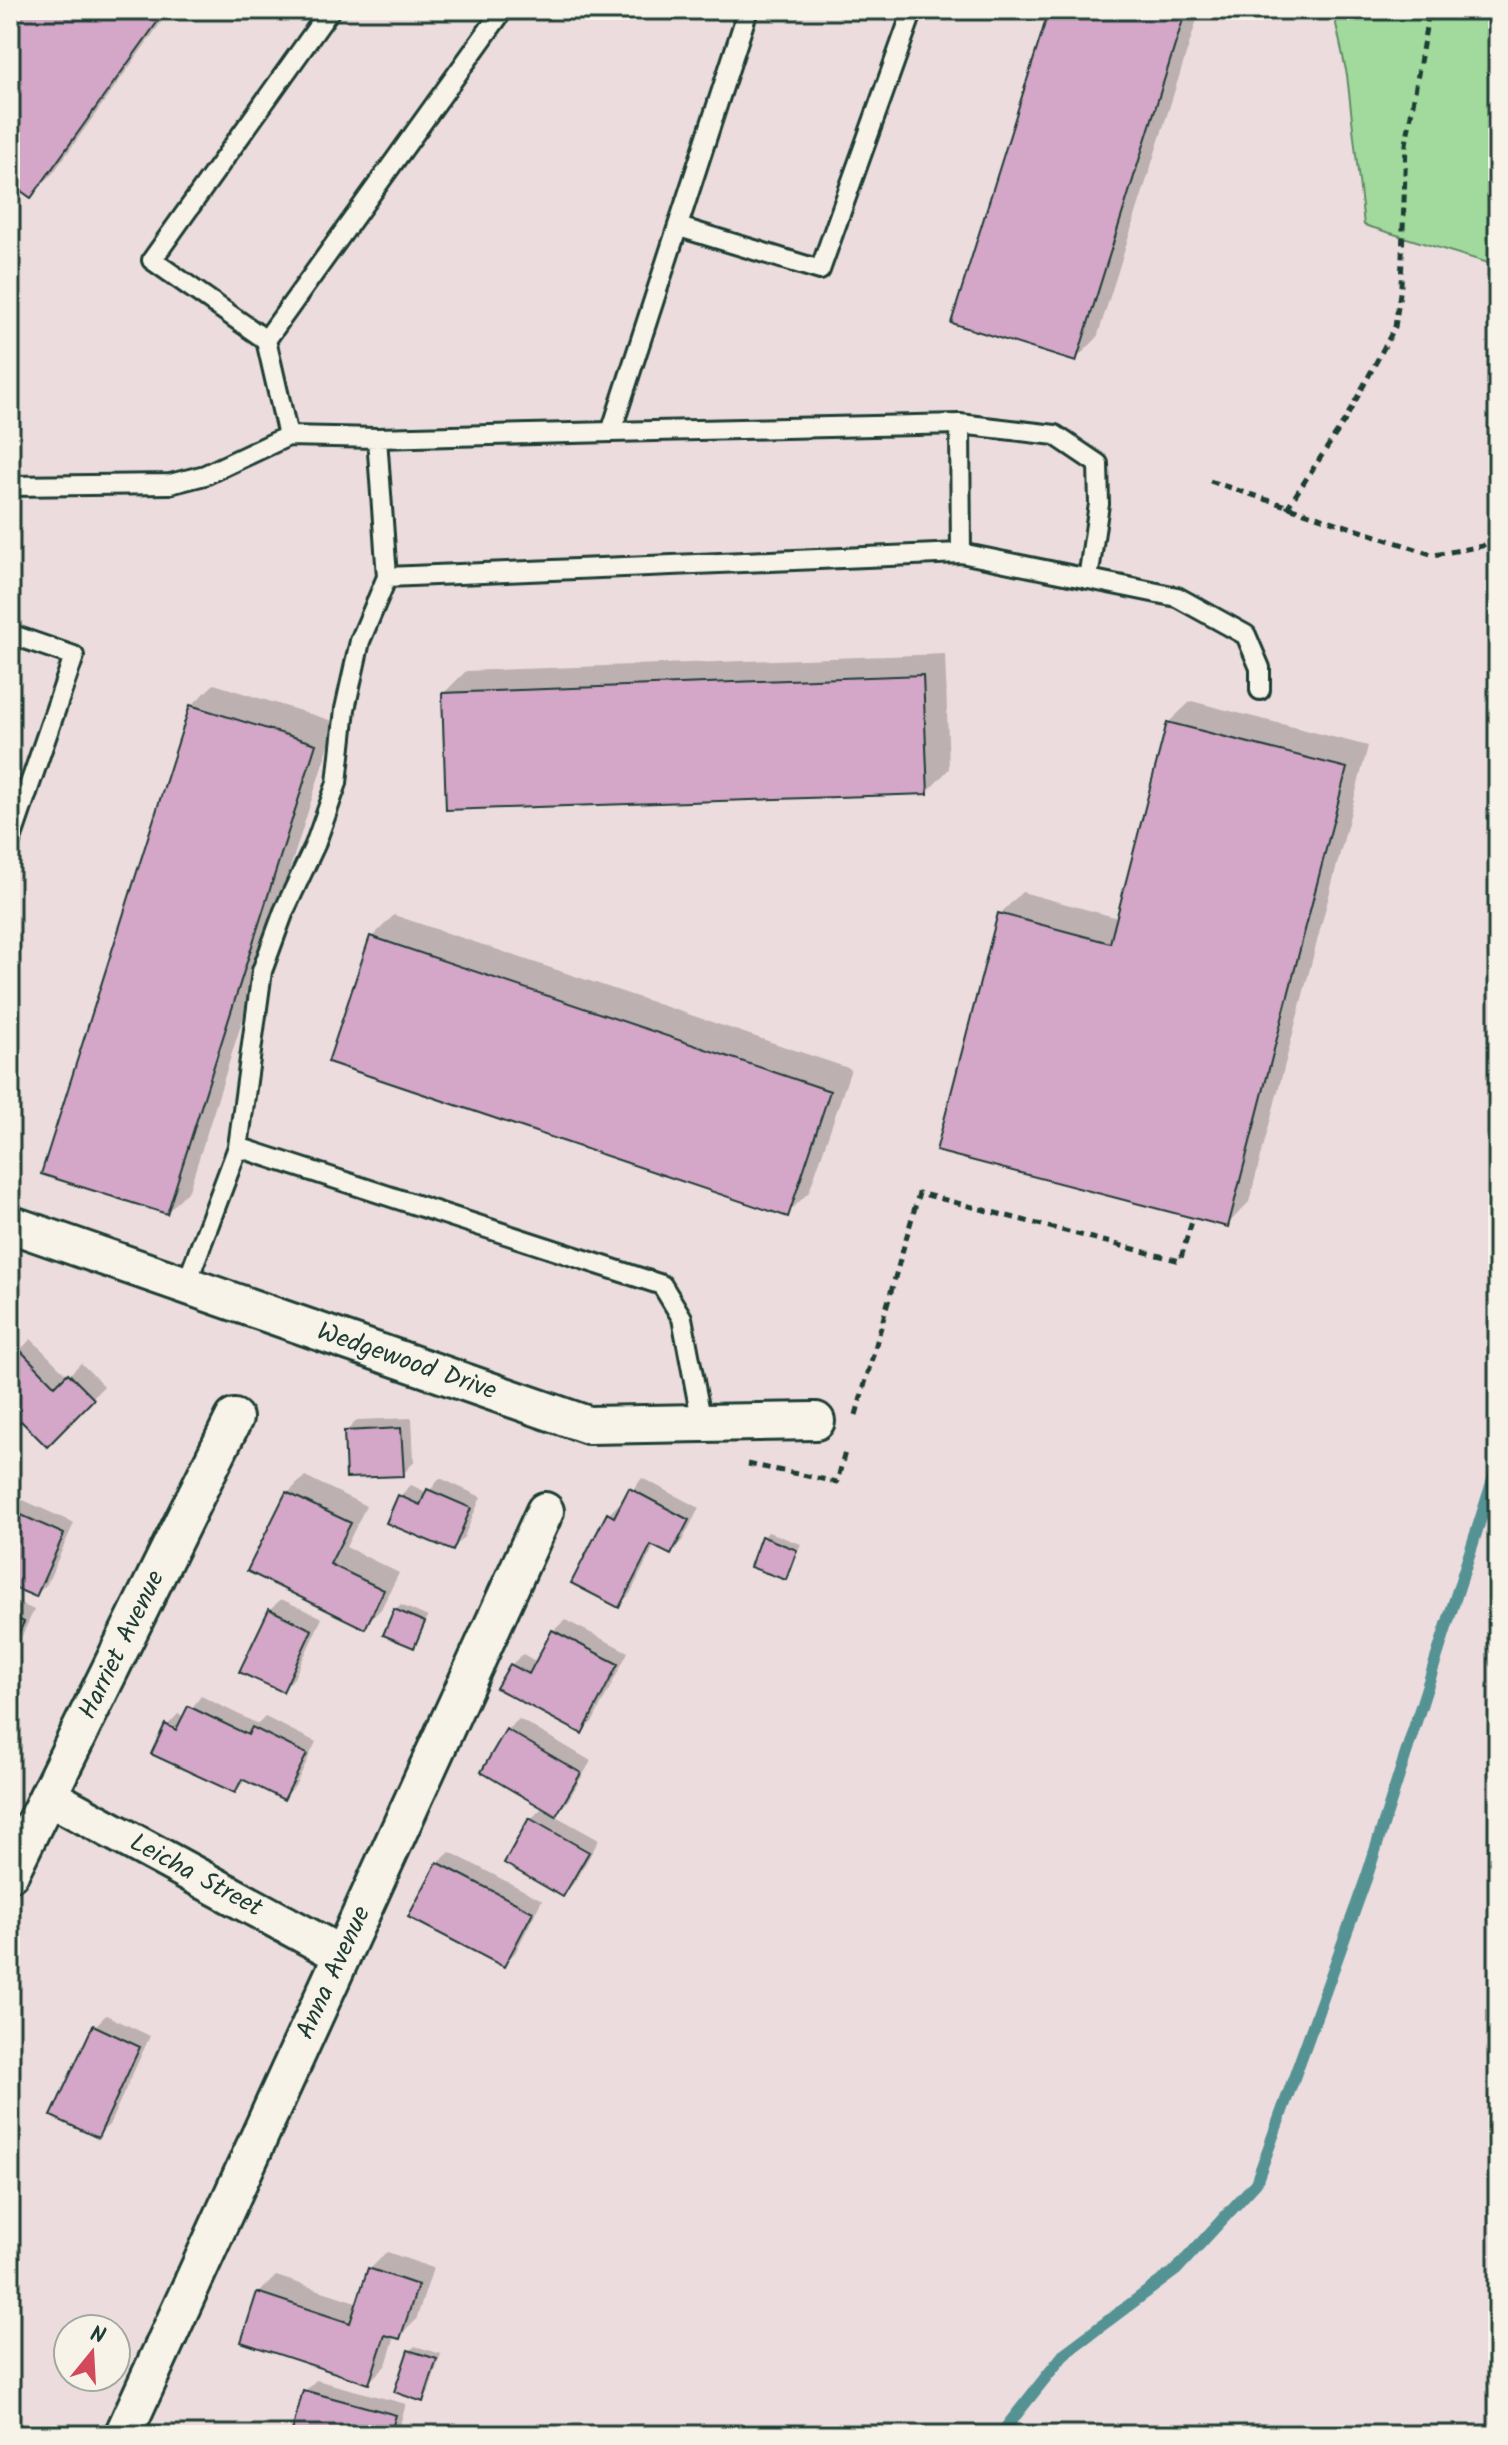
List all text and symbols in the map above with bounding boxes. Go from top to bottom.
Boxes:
street label: Wedgewood Drive [311,1311,503,1413]
street label: Harriet Avenue [68,1563,177,1727]
street label: Leicha Street [121,1823,271,1930]
street label: Anna Avenue [285,1899,383,2047]
north arrow [52,2313,132,2393]
text: N [85,2318,110,2355]

